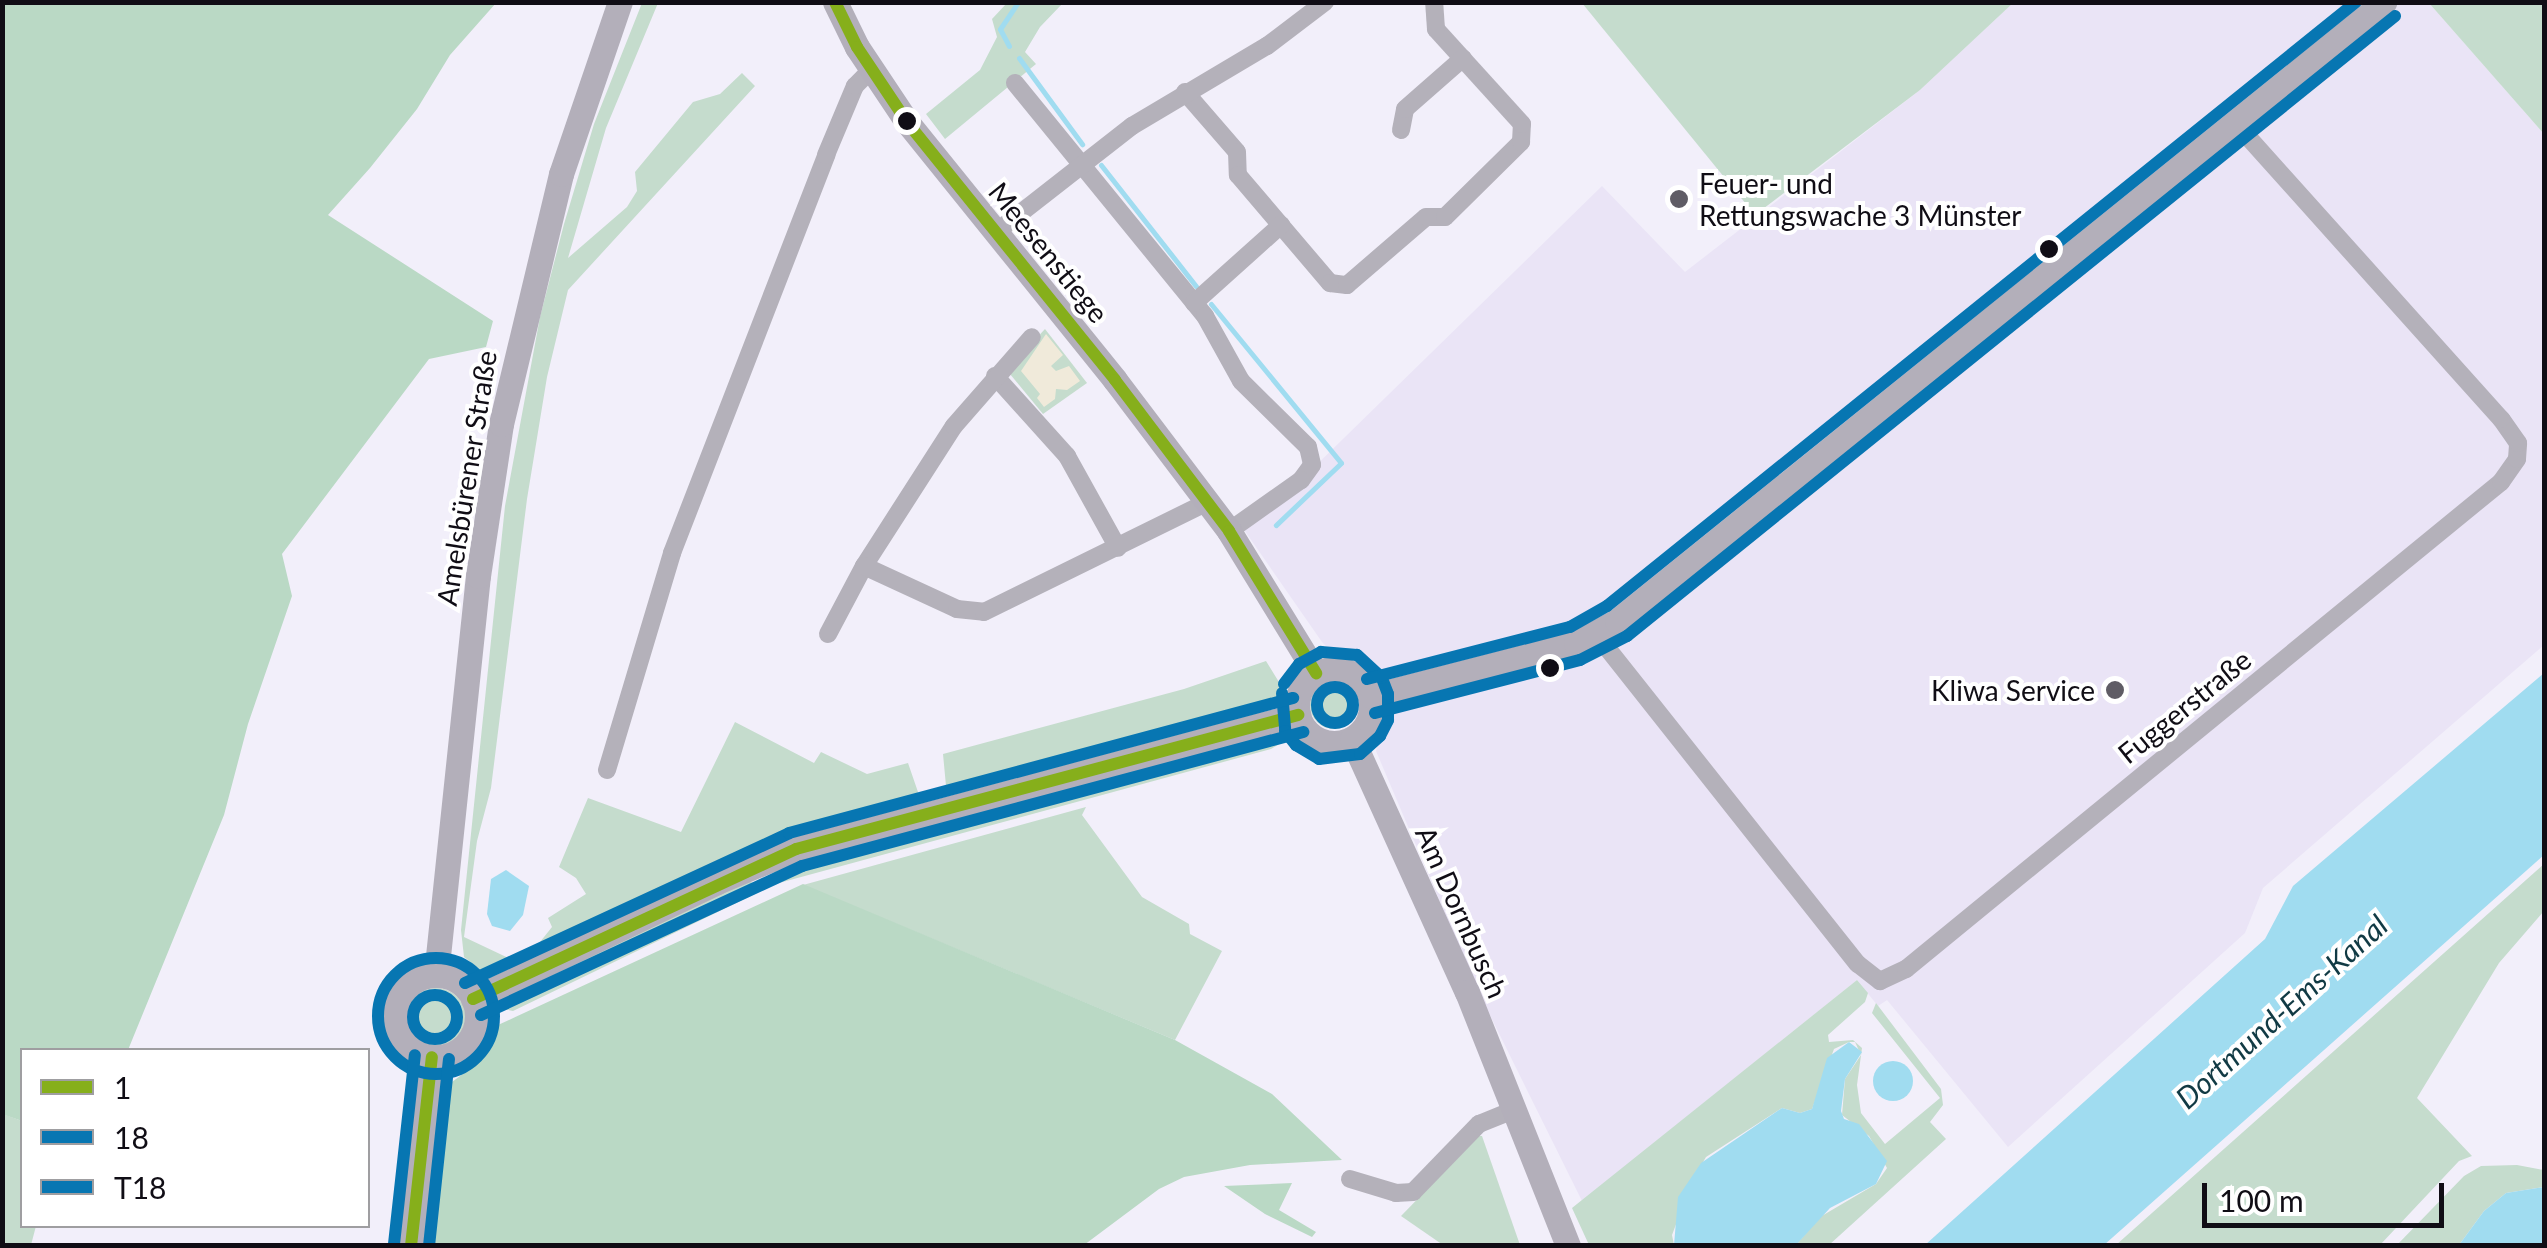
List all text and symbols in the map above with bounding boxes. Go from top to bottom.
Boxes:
unlabelled marker [897,111,917,131]
place label: Feuer- und Rettungswache 3 Münster [1699,166,2022,232]
street label: Meesenstiege [982,175,1116,329]
marker: Feuer- und Rettungswache 3 Münster [1668,188,1690,210]
unlabelled marker [2039,239,2059,259]
street label: Amelsbürener Straße [429,348,503,608]
street label: Fuggerstraße [2111,642,2257,770]
unlabelled marker [1540,658,1560,678]
place label: Kliwa Service [1931,673,2095,707]
marker: Kliwa Service [2104,679,2126,701]
street label: Am Dornbusch [1409,821,1515,1003]
water label: Dortmund-Ems-Kanal [2168,907,2394,1115]
legend [20,1048,370,1228]
text: 1 [114,1069,131,1105]
text: 18 [114,1119,149,1155]
scale bar [2207,1163,2450,1225]
text: T18 [114,1169,167,1205]
text: 100 m [2219,1182,2304,1218]

